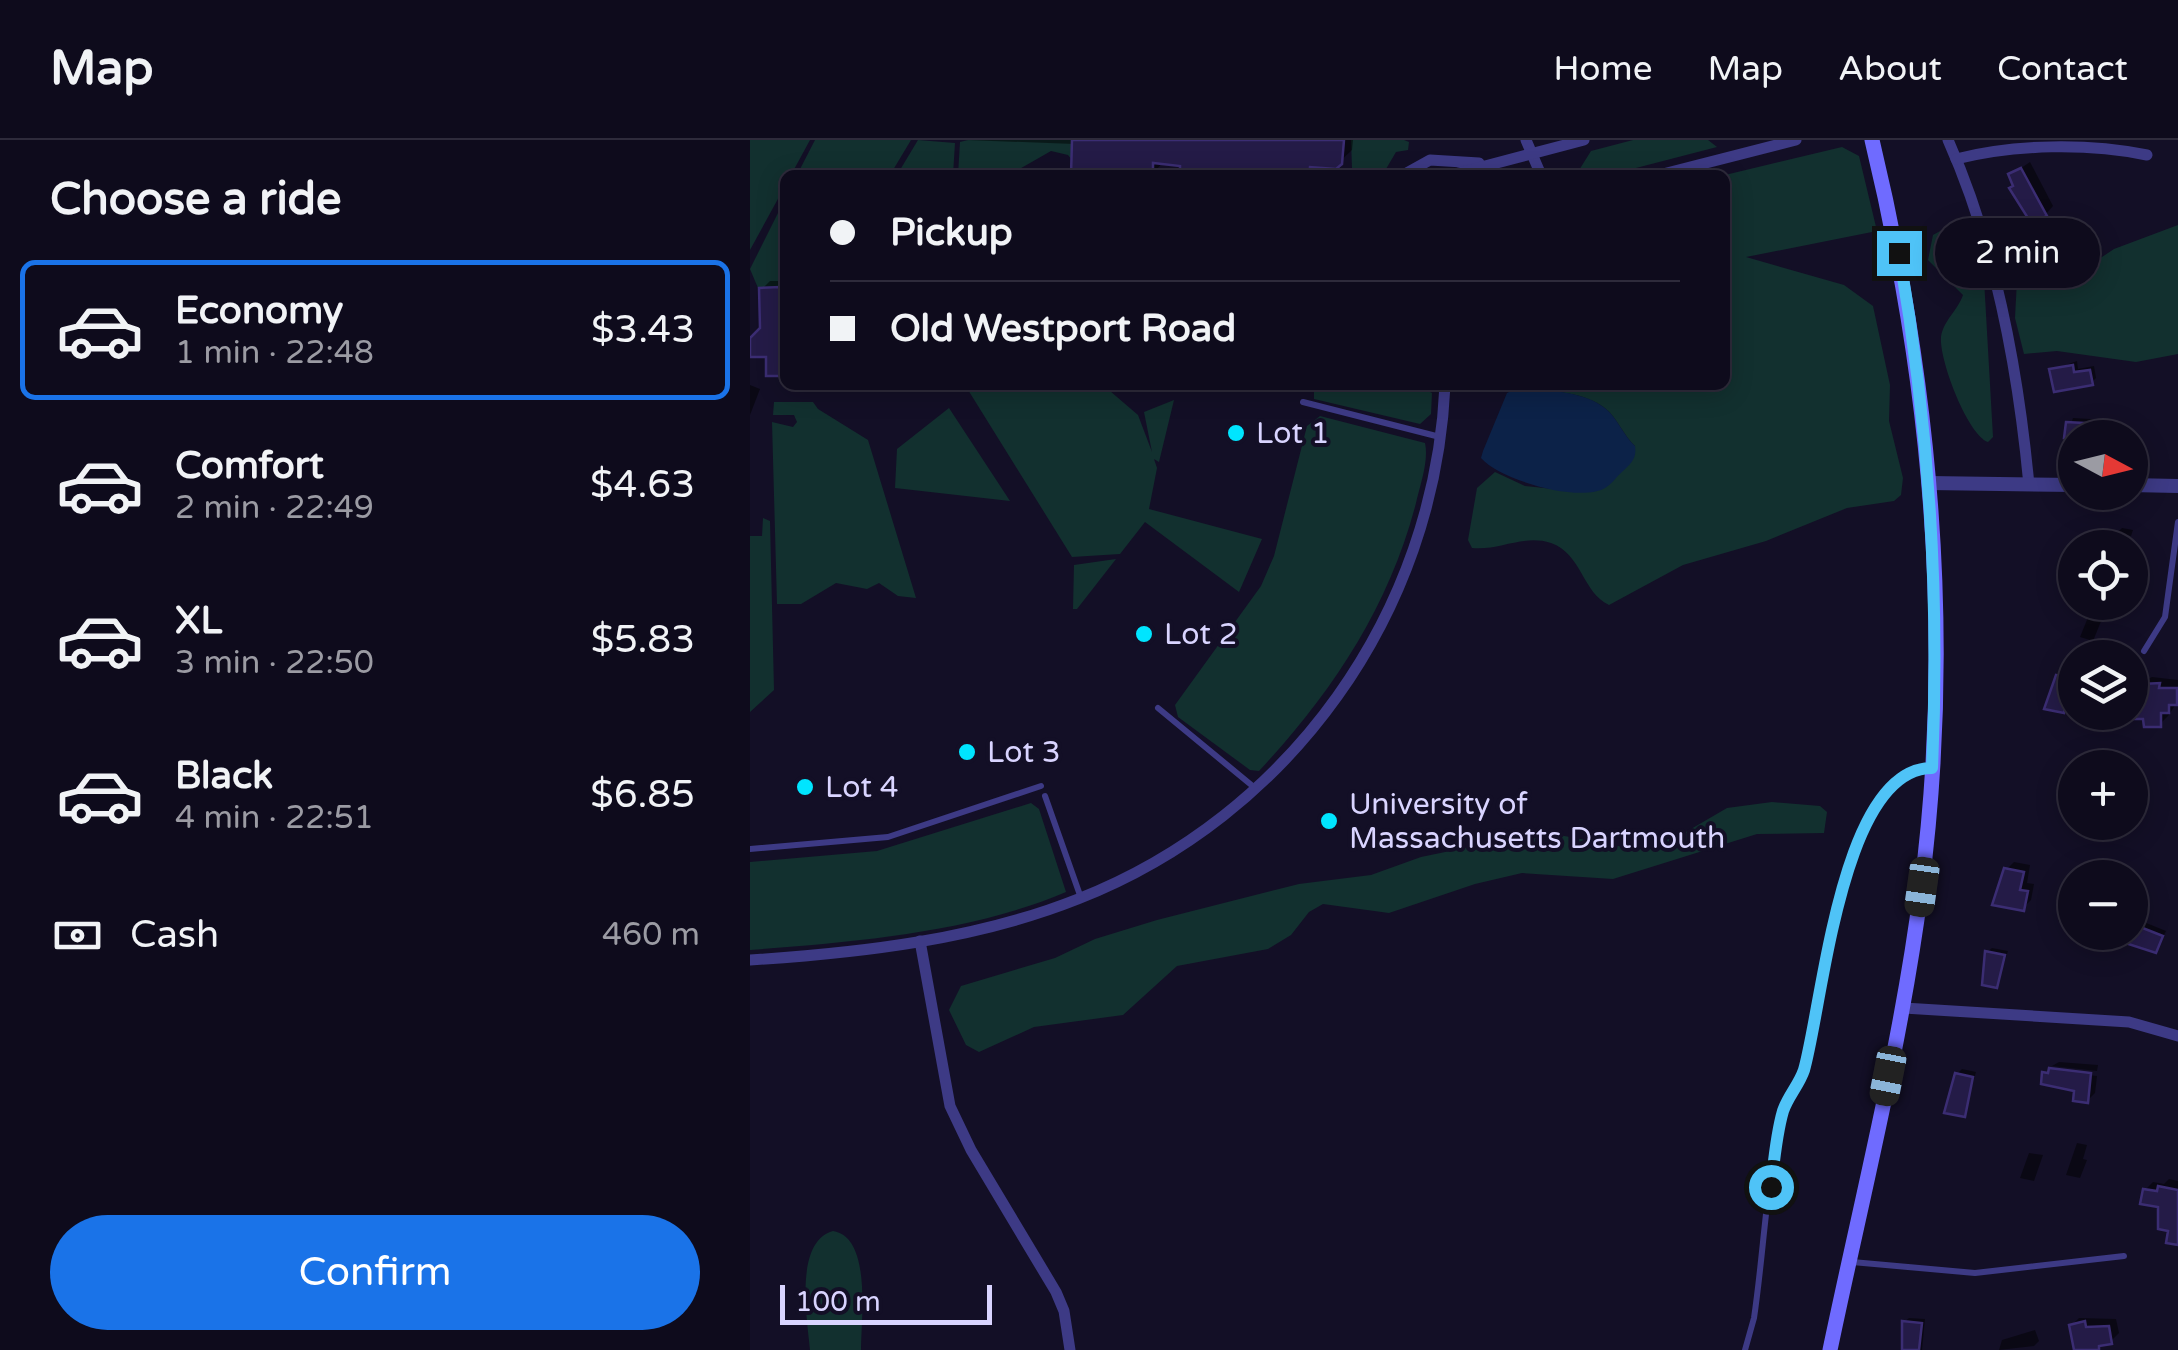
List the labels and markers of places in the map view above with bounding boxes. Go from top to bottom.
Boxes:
place label: Lot 1 [1256,415,1330,452]
marker: Lot 1 [1225,422,1247,444]
place label: Lot 2 [1164,616,1238,653]
marker: Lot 2 [1133,623,1155,645]
place label: Lot 3 [987,734,1061,771]
marker: Lot 3 [956,741,978,763]
place label: Lot 4 [825,769,899,806]
marker: Lot 4 [794,776,816,798]
place label: University of Massachusetts Dartmouth [1349,786,1725,857]
marker: University of Massachusetts Dartmouth [1318,810,1340,832]

